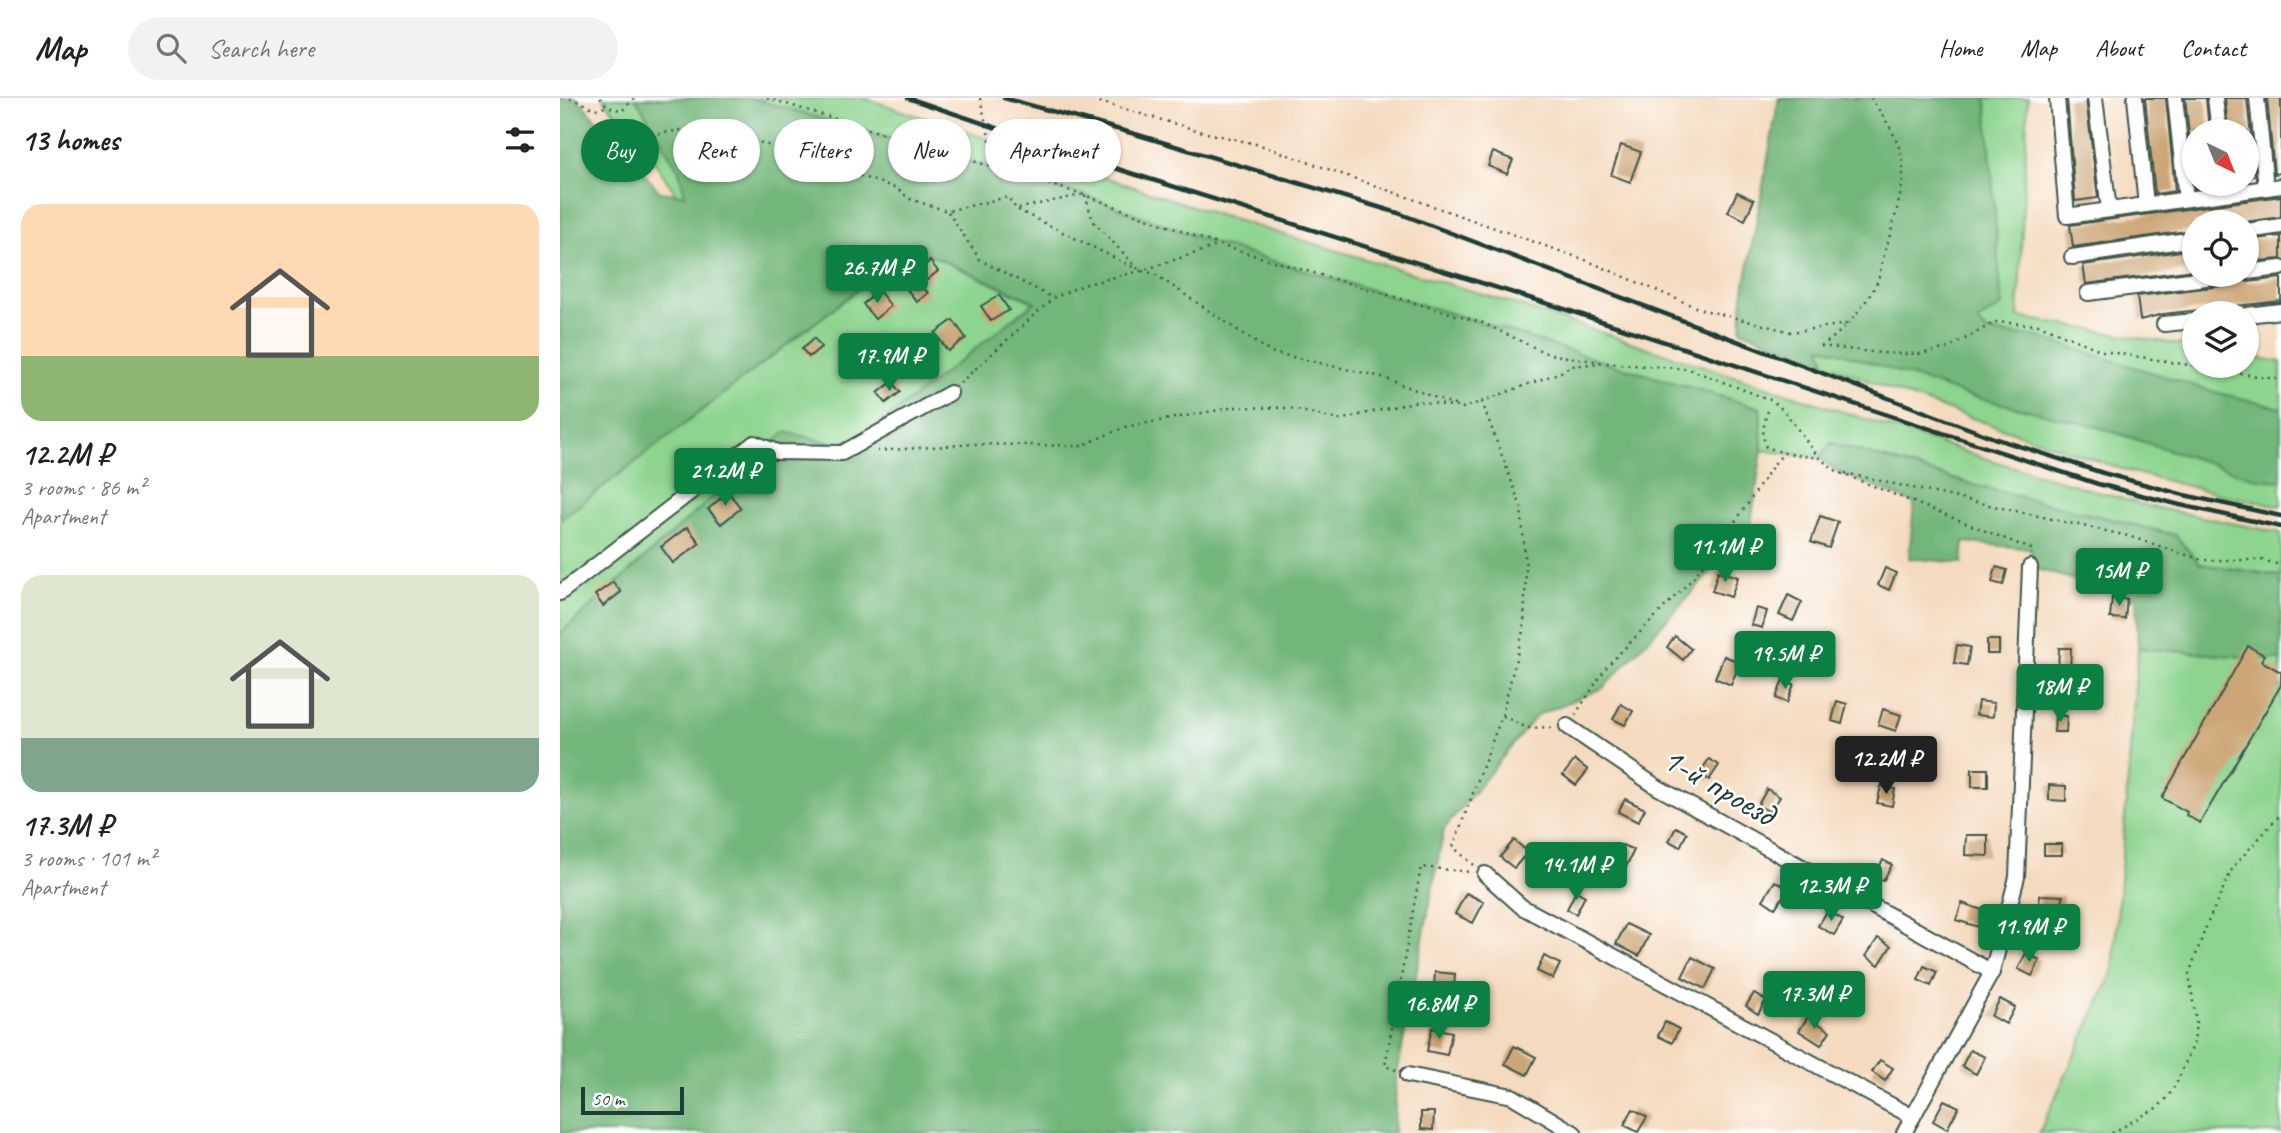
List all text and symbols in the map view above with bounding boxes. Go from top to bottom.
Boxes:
search box [128,17,618,80]
text: Map [35,27,86,69]
icon: search [152,29,190,67]
text: Search here [208,32,314,65]
text: Home [1939,33,1982,63]
text: Map [2020,33,2057,63]
text: About [2095,33,2143,63]
text: Contact [2181,33,2246,63]
chip: Buy [581,119,659,182]
chip: Rent [673,119,760,182]
chip: Filters [774,119,874,182]
chip: New [888,119,971,182]
chip: Apartment [985,119,1121,182]
north arrow [2182,119,2259,196]
map controls [2182,119,2259,378]
text: 13 homes [21,121,119,159]
icon: filters [501,121,539,159]
button: locate [2182,210,2259,287]
pin: 26.7M ₽ [812,246,942,305]
icon: home [217,250,343,376]
text: 26.7M ₽ [842,253,912,282]
button: layers [2182,301,2259,378]
pin: 17.9M ₽ [824,334,954,393]
text: 17.9M ₽ [854,341,924,370]
text: 12.2M ₽ [21,435,112,473]
pin: 21.2M ₽ [660,448,790,508]
text: 21.2M ₽ [690,456,760,485]
text: 3 rooms · 86 m² [21,473,145,502]
text: Apartment [21,502,106,531]
pin: 11.1M ₽ [1660,524,1790,584]
text: 11.1M ₽ [1690,532,1760,561]
pin: 15M ₽ [2070,548,2168,608]
text: 15M ₽ [2092,556,2146,585]
icon: home [217,621,343,747]
pin: 19.5M ₽ [1720,632,1850,691]
text: 19.5M ₽ [1750,639,1820,668]
pin: 18M ₽ [2011,664,2109,724]
text: 18M ₽ [2033,672,2087,701]
street label: 1-й проезд [1654,736,1787,838]
pin: 12.2M ₽ [1821,736,1951,796]
text: 12.2M ₽ [1851,744,1921,773]
text: 17.3M ₽ [21,806,112,844]
pin: 14.1M ₽ [1511,842,1641,902]
text: 3 rooms · 101 m² [21,844,156,873]
text: 14.1M ₽ [1541,850,1611,879]
pin: 12.3M ₽ [1766,864,1896,923]
text: 12.3M ₽ [1796,871,1866,900]
text: Apartment [21,873,106,902]
pin: 11.9M ₽ [1964,904,2094,964]
text: 11.9M ₽ [1994,912,2064,941]
pin: 17.3M ₽ [1749,972,1879,1031]
text: 17.3M ₽ [1779,979,1849,1008]
pin: 16.8M ₽ [1374,982,1504,1041]
text: 16.8M ₽ [1404,989,1474,1018]
scale bar [581,1084,684,1116]
text: 50 m [592,1087,624,1111]

